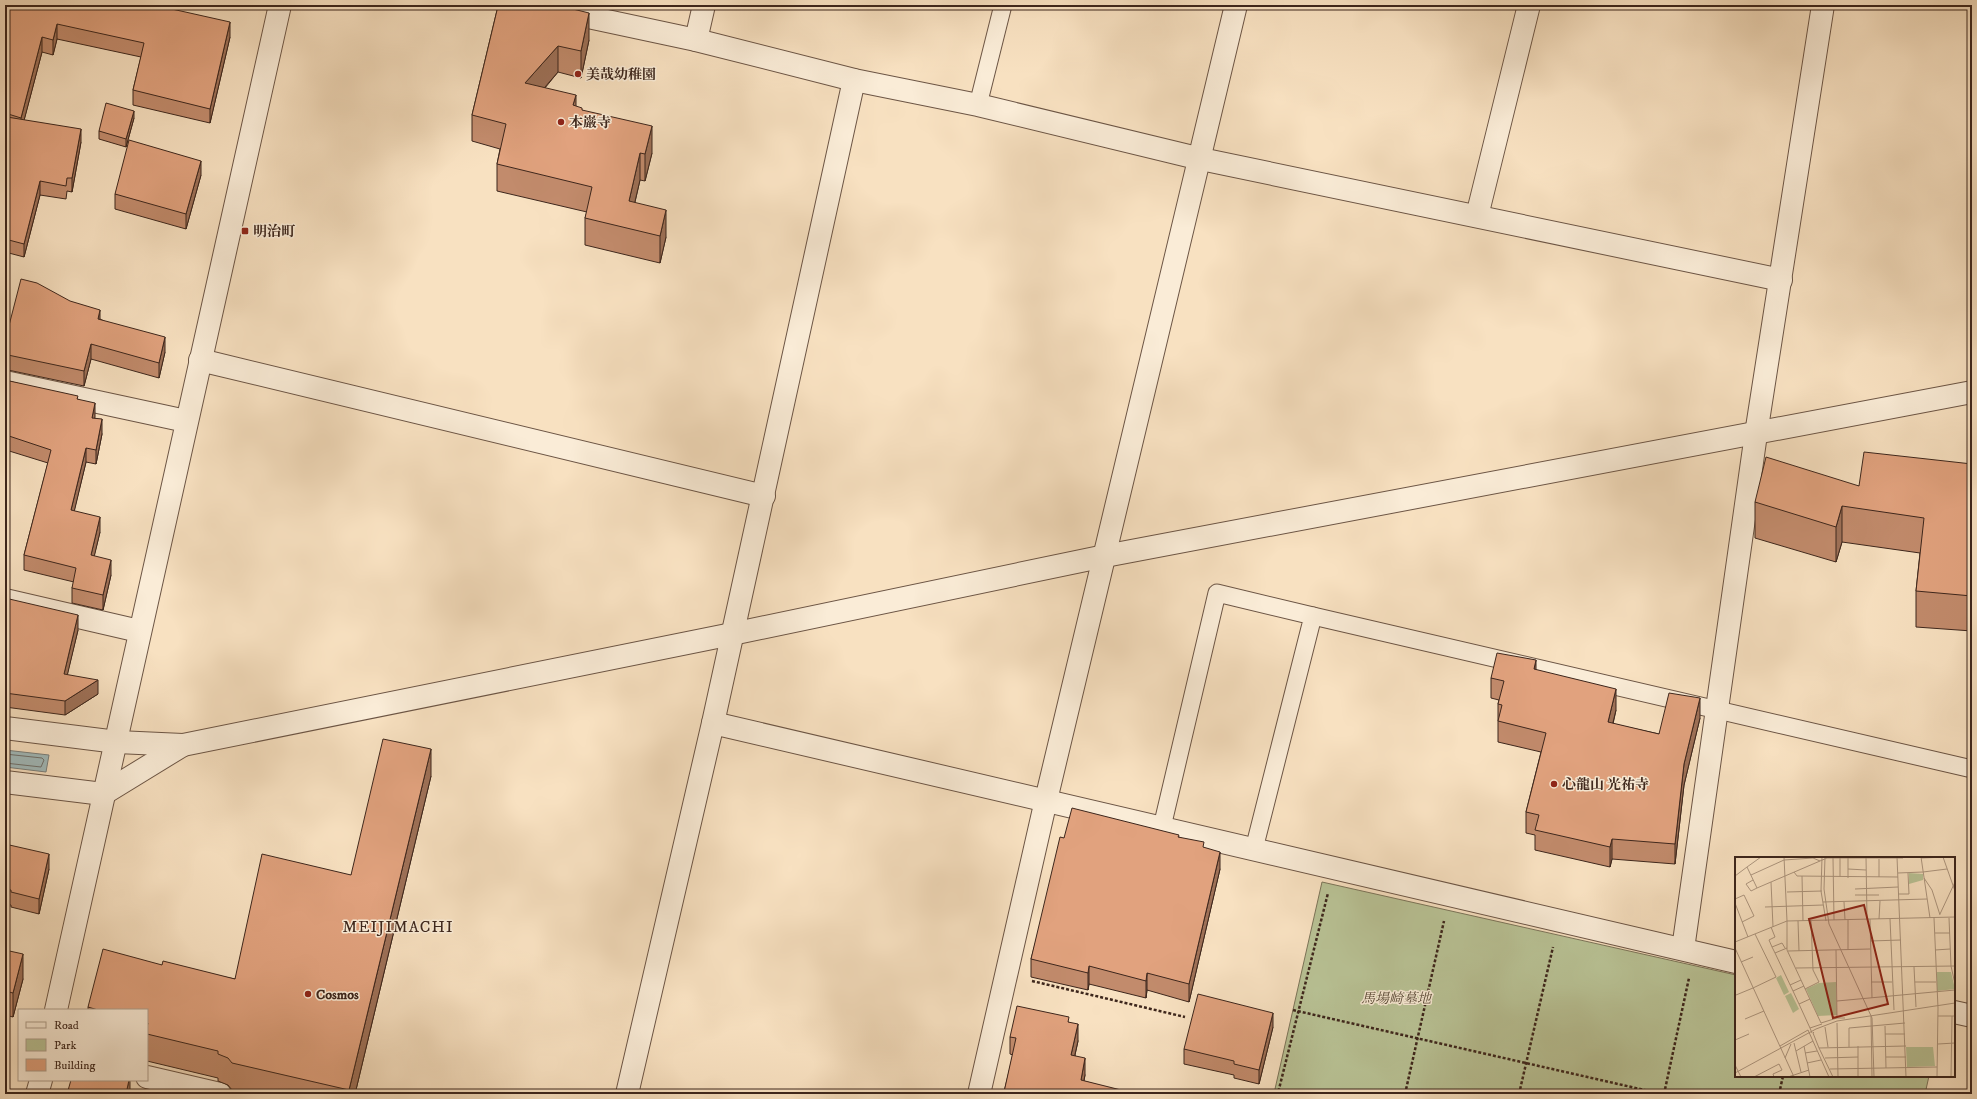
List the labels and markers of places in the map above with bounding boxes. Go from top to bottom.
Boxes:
place label: 美哉幼稚園 [586,66,656,84]
marker: 美哉幼稚園 [573,69,583,79]
place label: 本巌寺 [569,114,611,132]
marker: 本巌寺 [556,117,566,127]
place label: 明治町 [253,223,296,241]
marker: 明治町 [240,226,250,236]
place label: 心龍山 光祐寺 [1562,776,1649,794]
marker: 心龍山 光祐寺 [1549,779,1559,789]
place label: Cosmos [316,986,359,1004]
marker: Cosmos [303,989,313,999]

